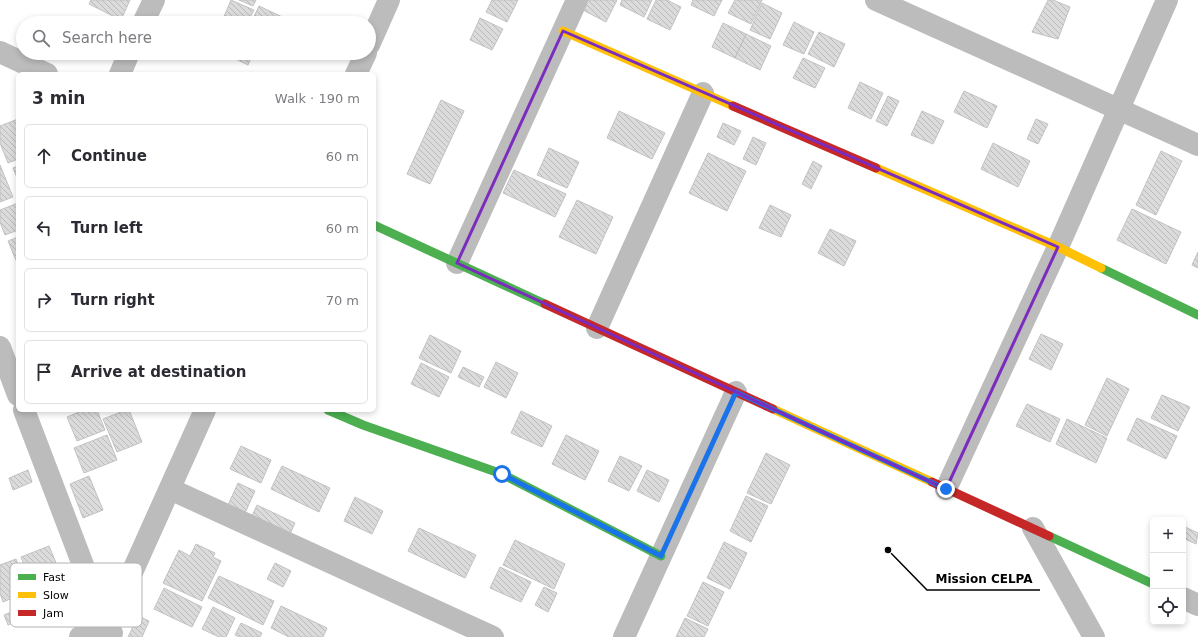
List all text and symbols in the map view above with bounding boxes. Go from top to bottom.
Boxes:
search box [16,16,376,60]
icon: search [30,27,52,49]
text: Search here [62,29,152,47]
text: 3 min [32,88,85,108]
text: Walk · 190 m [275,91,360,106]
icon: ahead [33,145,55,167]
text: Continue [71,147,147,165]
text: 60 m [326,149,359,164]
icon: left [33,217,55,239]
text: Turn left [71,219,143,237]
text: 60 m [326,221,359,236]
icon: right [33,289,55,311]
text: Turn right [71,291,155,309]
text: 70 m [326,293,359,308]
icon: arrive [33,361,55,383]
text: Arrive at destination [71,363,246,381]
route start [493,465,511,483]
route end [937,480,955,498]
map controls [1150,517,1186,625]
button: + [1150,517,1186,553]
button: − [1150,553,1186,589]
legend [10,563,142,627]
callout: Mission CELPA [927,566,1040,590]
text: Fast [43,571,66,584]
text: Mission CELPA [935,572,1033,586]
text: Slow [43,589,69,602]
button: locate [1150,589,1186,625]
text: Jam [42,607,64,620]

